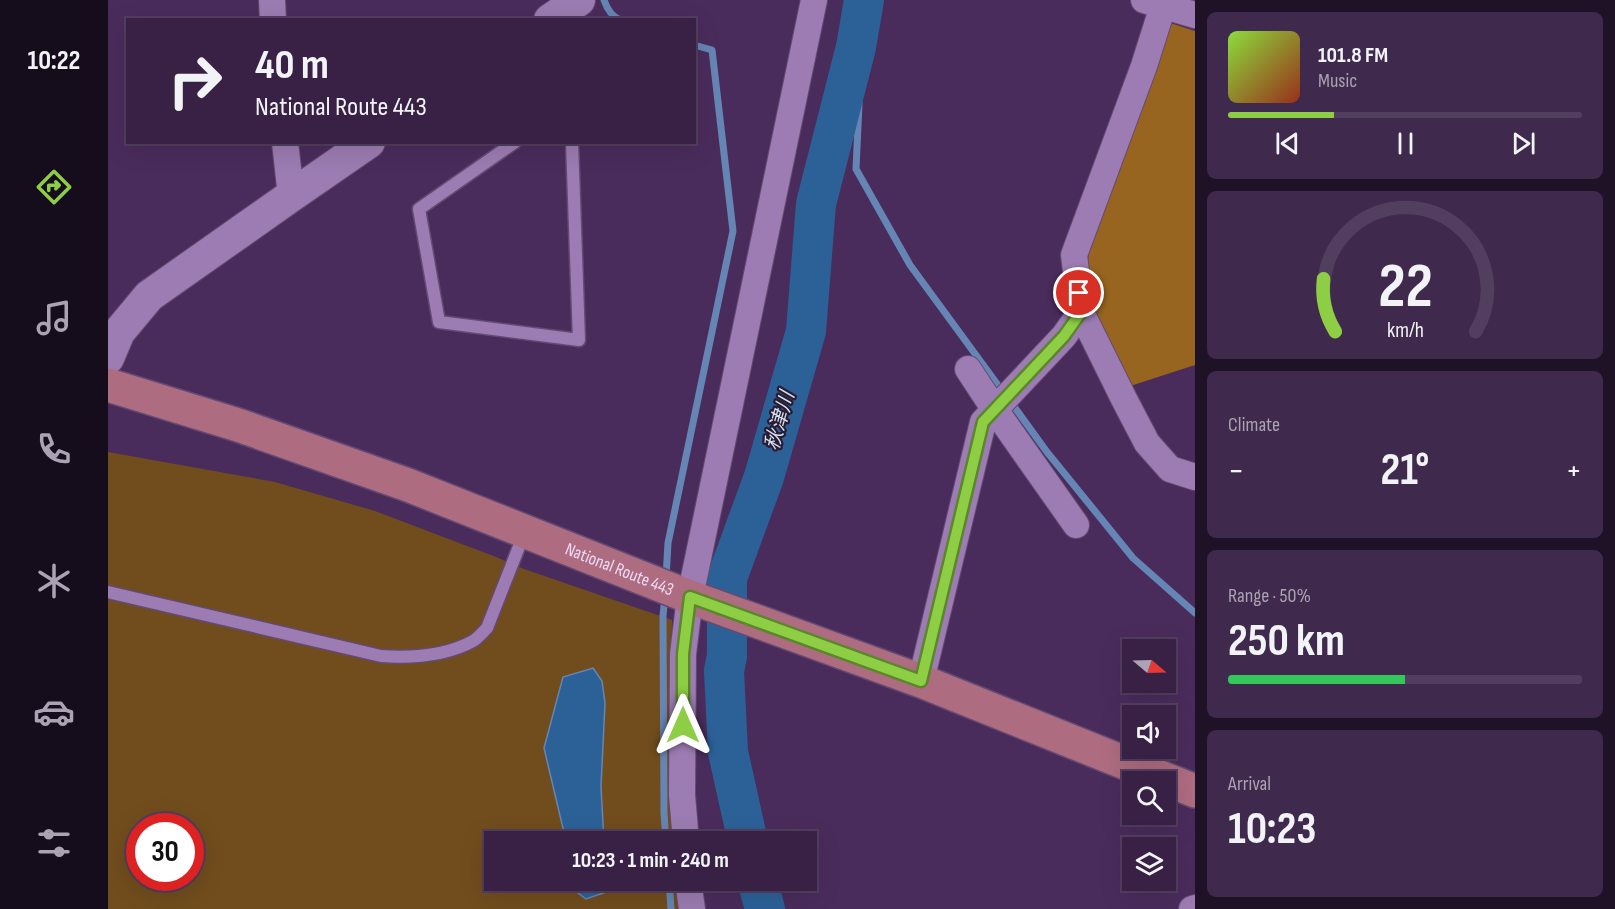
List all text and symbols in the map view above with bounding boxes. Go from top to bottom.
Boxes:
text: 40 m [255,40,329,91]
icon: right [156,42,234,120]
text: 101.8 FM [1318,42,1388,69]
text: 10:22 [28,45,80,77]
text: Music [1318,69,1357,93]
text: National Route 443 [255,91,427,123]
icon: previous [1271,127,1304,160]
icon: pause [1389,127,1422,160]
icon: next [1507,127,1540,160]
icon: directions [33,166,75,208]
text: 22 [1378,250,1432,325]
pin [1053,267,1104,318]
icon: arrive [1062,276,1095,309]
icon: music [33,297,75,339]
text: km/h [1386,319,1424,344]
water label: 秋津川 [760,387,800,453]
text: Climate [1228,413,1280,437]
icon: phone [33,428,75,470]
text: 21° [1381,443,1429,498]
text: − [1228,451,1244,491]
text: + [1566,451,1582,491]
street label: National Route 443 [562,538,677,600]
icon: climate [33,560,75,602]
text: Range · 50% [1228,584,1311,608]
text: 250 km [1228,614,1345,669]
north arrow [1122,639,1176,693]
map controls [1122,639,1176,891]
icon: car [33,691,75,733]
position arrow [651,693,715,757]
button: sound [1122,705,1176,759]
button: search [1122,771,1176,825]
text: Arrival [1228,772,1271,796]
text: 10:23 [1228,802,1316,857]
speed limit sign: 30 [126,813,204,891]
icon: filters [33,822,75,864]
button: layers [1122,837,1176,891]
text: 10:23 · 1 min · 240 m [572,847,729,874]

